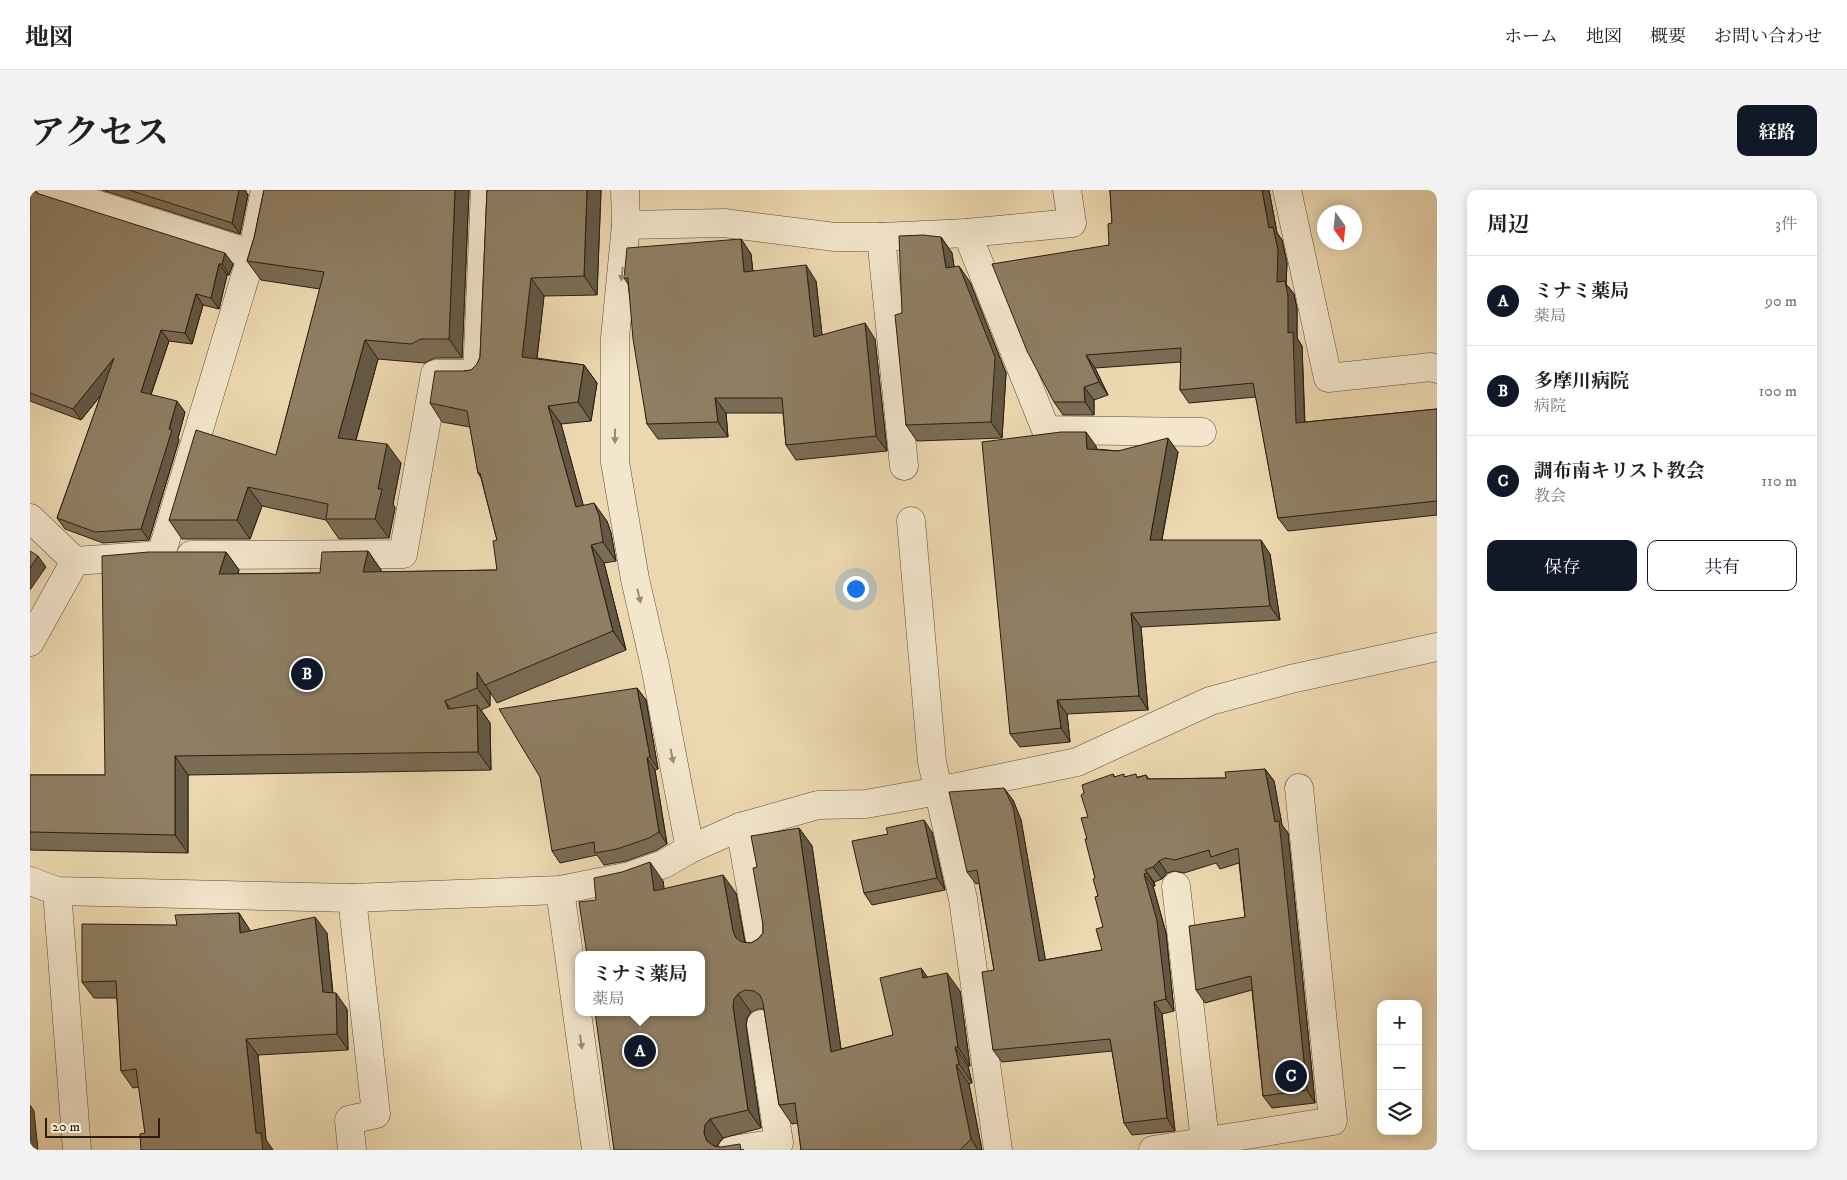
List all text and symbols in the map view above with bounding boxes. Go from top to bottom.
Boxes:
text: 地図 [25,23,73,53]
text: ホーム [1504,26,1558,48]
text: 地図 [1586,26,1622,48]
text: 概要 [1650,26,1686,48]
text: お問い合わせ [1714,26,1822,48]
button: 経路 [1737,105,1817,156]
text: アクセス [30,112,169,156]
north arrow [1317,205,1362,250]
text: 周辺 [1487,212,1529,238]
text: 3件 [1775,214,1797,234]
one-way arrow [617,266,625,282]
text: ミナミ薬局 [1534,280,1629,303]
text: A [1498,291,1508,311]
text: 90 m [1765,291,1797,311]
text: 薬局 [1534,306,1566,326]
text: 多摩川病院 [1534,370,1629,393]
text: B [1498,381,1508,401]
text: 100 m [1759,381,1797,401]
text: 病院 [1534,396,1566,416]
one-way arrow [611,428,619,444]
text: 調布南キリスト教会 [1534,460,1705,483]
text: C [1498,471,1508,491]
text: 110 m [1761,471,1797,491]
text: 教会 [1534,486,1566,506]
button: 保存 [1487,540,1637,591]
button: 共有 [1647,540,1797,591]
your location [843,576,869,602]
one-way arrow [635,589,643,604]
pin: B [291,655,323,693]
one-way arrow [668,748,676,763]
popup [575,951,705,1016]
text: ミナミ薬局 [592,963,688,986]
text: 薬局 [592,989,625,1009]
map controls [1377,1000,1422,1135]
button: + [1377,1000,1422,1045]
pin: A [624,1032,656,1070]
one-way arrow [577,1034,585,1050]
button: − [1377,1045,1422,1090]
pin: C [1275,1057,1307,1095]
button: layers [1377,1090,1422,1135]
scale bar [45,1115,160,1138]
text: 20 m [52,1118,80,1136]

